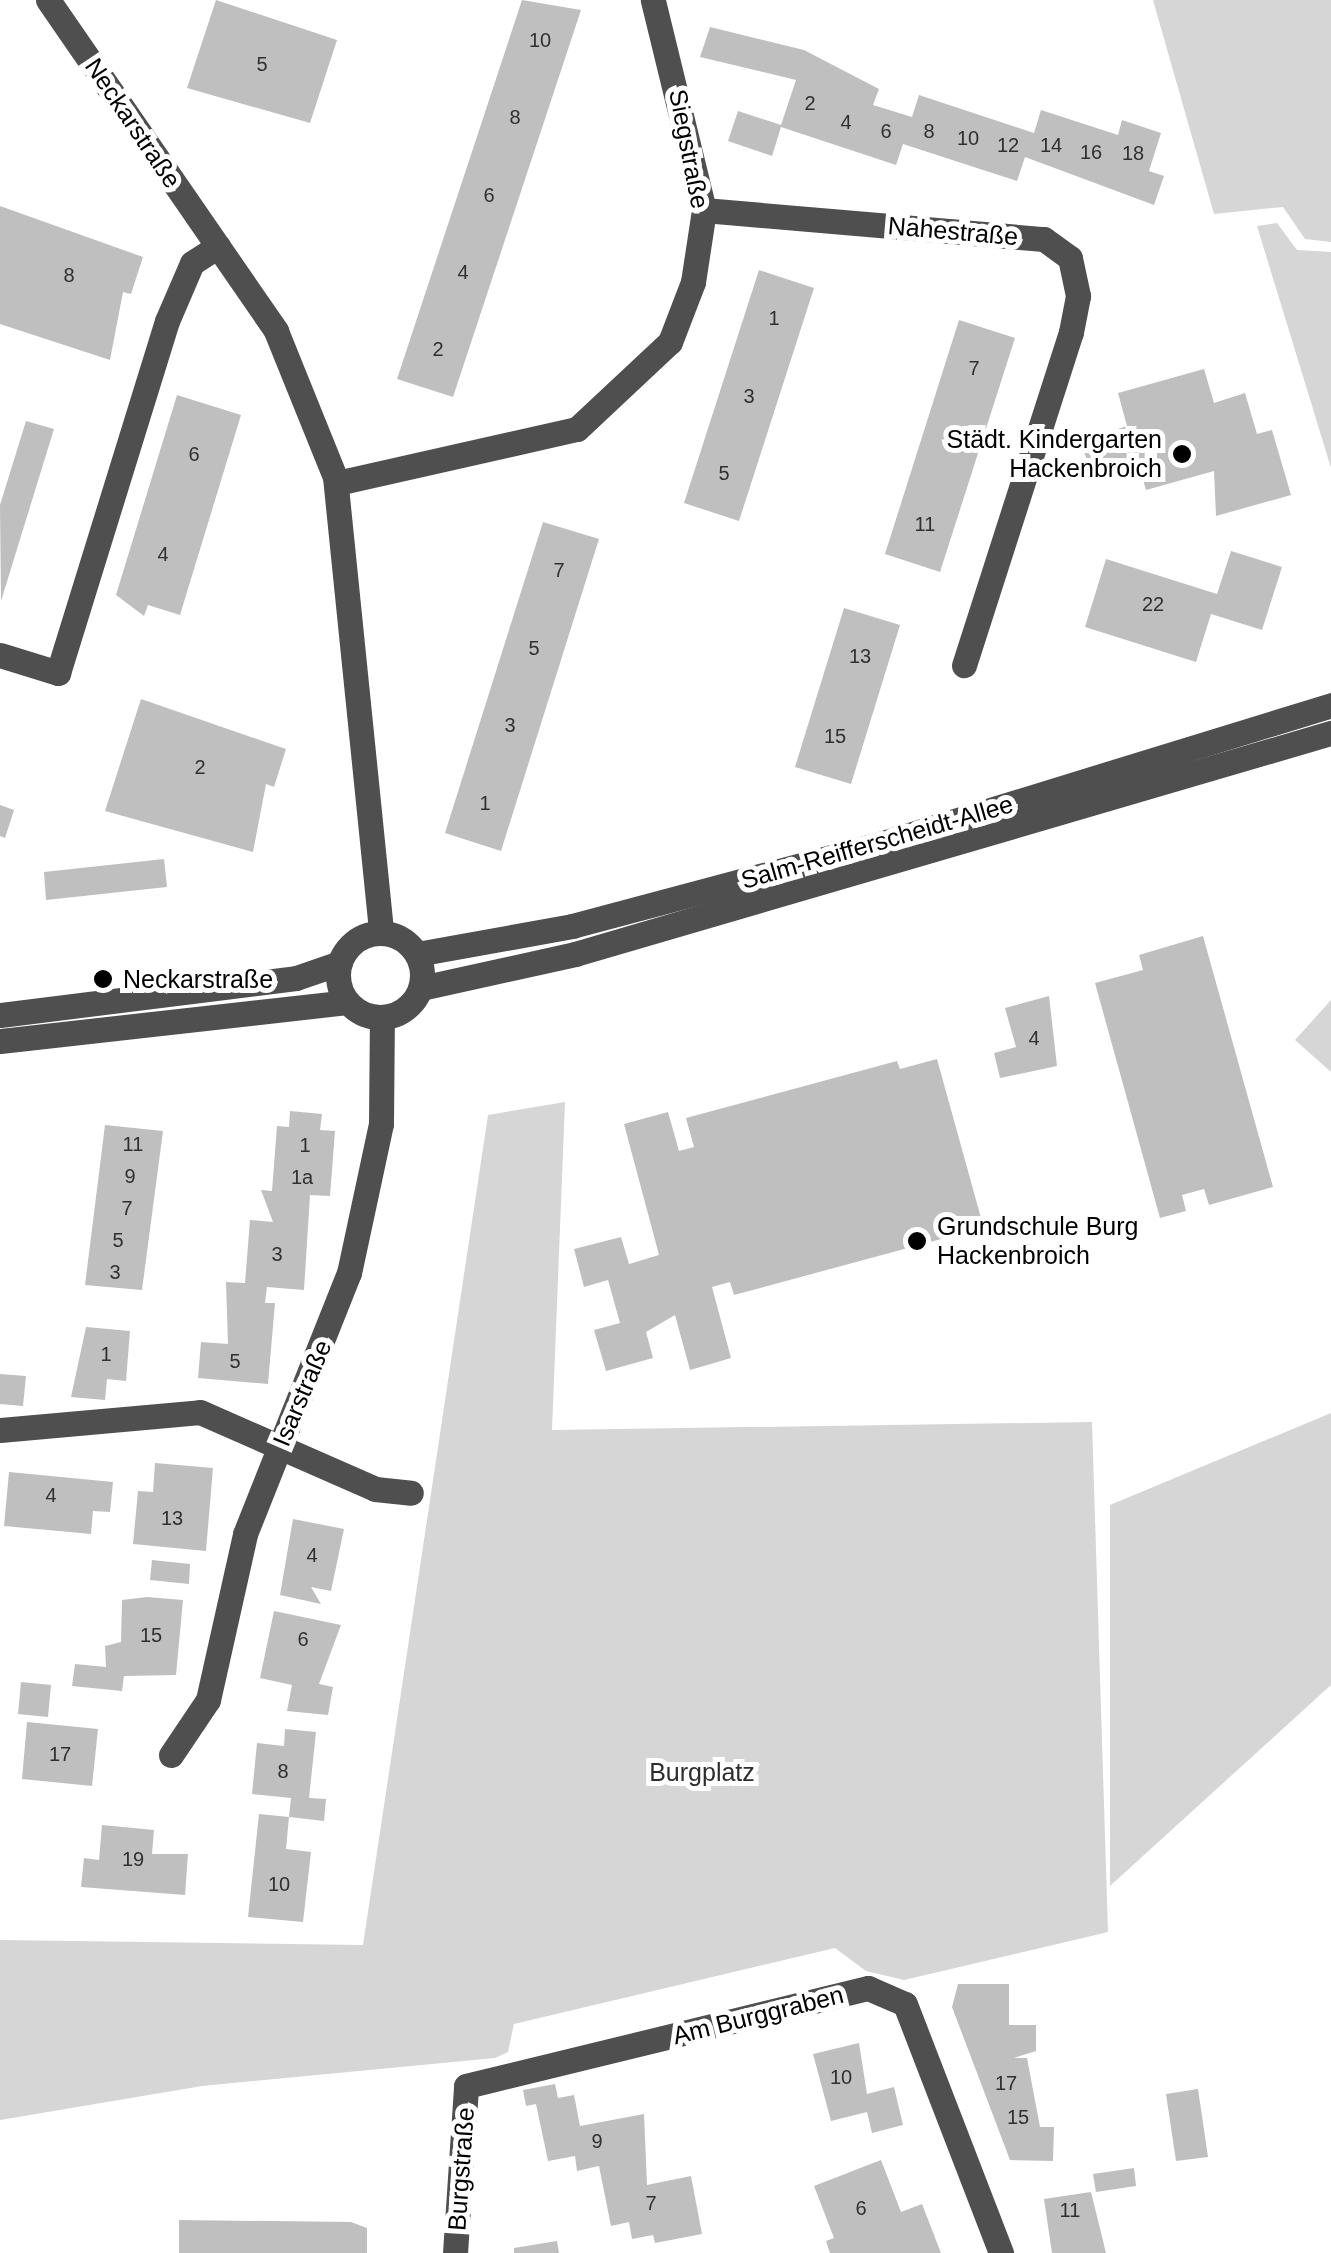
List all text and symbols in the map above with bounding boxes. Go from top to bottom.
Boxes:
house number: 10 [529,28,551,52]
street label: Neckarstraße [79,52,187,194]
house number: 5 [256,52,268,76]
street label: Siegstraße [663,87,715,211]
house number: 2 [804,91,816,115]
house number: 8 [509,105,521,129]
house number: 4 [840,110,852,134]
house number: 6 [880,119,892,143]
house number: 8 [923,119,935,143]
house number: 10 [957,126,979,150]
house number: 12 [997,133,1019,157]
house number: 14 [1040,133,1062,157]
house number: 16 [1080,140,1102,164]
house number: 18 [1122,141,1144,165]
house number: 6 [483,183,495,207]
street label: Nahestraße [887,210,1019,252]
house number: 4 [457,260,469,284]
house number: 8 [63,263,75,287]
house number: 1 [768,306,780,330]
house number: 2 [432,337,444,361]
house number: 7 [968,356,980,380]
house number: 3 [743,384,755,408]
place label: Städt. Kindergarten Hackenbroich [947,425,1162,484]
house number: 6 [188,442,200,466]
marker: Städt. Kindergarten Hackenbroich [1171,443,1193,465]
house number: 5 [718,461,730,485]
house number: 11 [915,512,935,536]
house number: 4 [157,542,169,566]
house number: 7 [553,558,565,582]
house number: 22 [1142,592,1164,616]
house number: 5 [528,636,540,660]
house number: 13 [849,644,871,668]
house number: 3 [504,713,516,737]
house number: 15 [824,724,846,748]
house number: 2 [194,755,206,779]
street label: Salm-Reifferscheidt-Allee [738,789,1016,895]
house number: 1 [479,791,491,815]
place label: Neckarstraße [123,964,273,994]
marker: Neckarstraße [92,968,114,990]
house number: 4 [1028,1026,1040,1050]
house number: 11 [123,1132,143,1156]
house number: 1 [299,1133,311,1157]
house number: 9 [124,1164,136,1188]
house number: 1a [291,1165,313,1189]
house number: 7 [121,1196,133,1220]
place label: Grundschule Burg Hackenbroich [937,1212,1139,1271]
house number: 5 [112,1228,124,1252]
marker: Grundschule Burg Hackenbroich [906,1230,928,1252]
house number: 3 [271,1242,283,1266]
house number: 3 [109,1260,121,1284]
street label: Isarstraße [266,1335,338,1451]
house number: 1 [100,1342,112,1366]
house number: 5 [229,1349,241,1373]
house number: 4 [45,1483,57,1507]
house number: 13 [161,1506,183,1530]
house number: 4 [306,1543,318,1567]
house number: 15 [140,1623,162,1647]
house number: 6 [297,1627,309,1651]
house number: 17 [49,1742,71,1766]
park label: Burgplatz [649,1757,755,1787]
house number: 8 [277,1759,289,1783]
house number: 19 [122,1847,144,1871]
house number: 10 [268,1872,290,1896]
street label: Am Burggraben [669,1979,847,2051]
house number: 10 [830,2065,852,2089]
house number: 17 [995,2071,1017,2095]
house number: 15 [1007,2105,1029,2129]
street label: Burgstraße [442,2106,480,2232]
house number: 9 [591,2129,603,2153]
house number: 7 [645,2191,657,2215]
house number: 6 [855,2196,867,2220]
house number: 11 [1060,2198,1080,2222]

